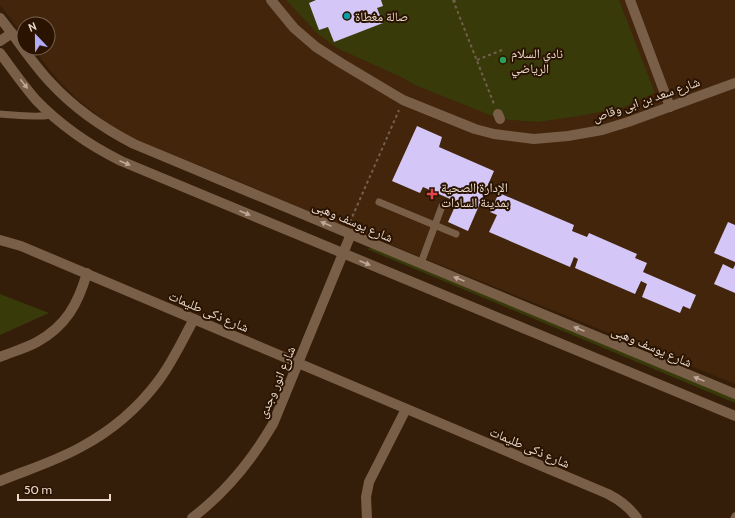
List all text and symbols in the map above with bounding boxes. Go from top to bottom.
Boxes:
place label: صالة مغطاة [355,8,408,24]
marker: صالة مغطاة [342,11,352,21]
north arrow [16,16,56,56]
text: N [26,19,38,35]
place label: نادي السلام الرياضي [511,45,563,79]
marker: نادي السلام الرياضي [498,55,508,65]
street label: شارع سعد بن ابى وقاص [590,73,702,127]
one-way arrow [19,79,28,90]
one-way arrow [120,160,131,166]
place label: الإدارة الصحية بمدينة السادات [441,179,509,210]
marker: الإدارة الصحية بمدينة السادات [426,188,438,200]
street label: شارع يوسف وهبى [310,197,396,247]
one-way arrow [240,210,251,216]
one-way arrow [320,220,332,227]
one-way arrow [360,260,371,266]
one-way arrow [453,276,464,282]
street label: شارع ذكى طليمات [166,287,251,337]
street label: شارع يوسف وهبى [609,322,695,372]
one-way arrow [573,326,585,332]
street label: شارع انور وجدى [254,343,300,421]
one-way arrow [693,376,705,382]
street label: شارع ذكى طليمات [487,423,572,473]
scale bar [18,476,110,502]
text: 50 m [24,482,52,497]

